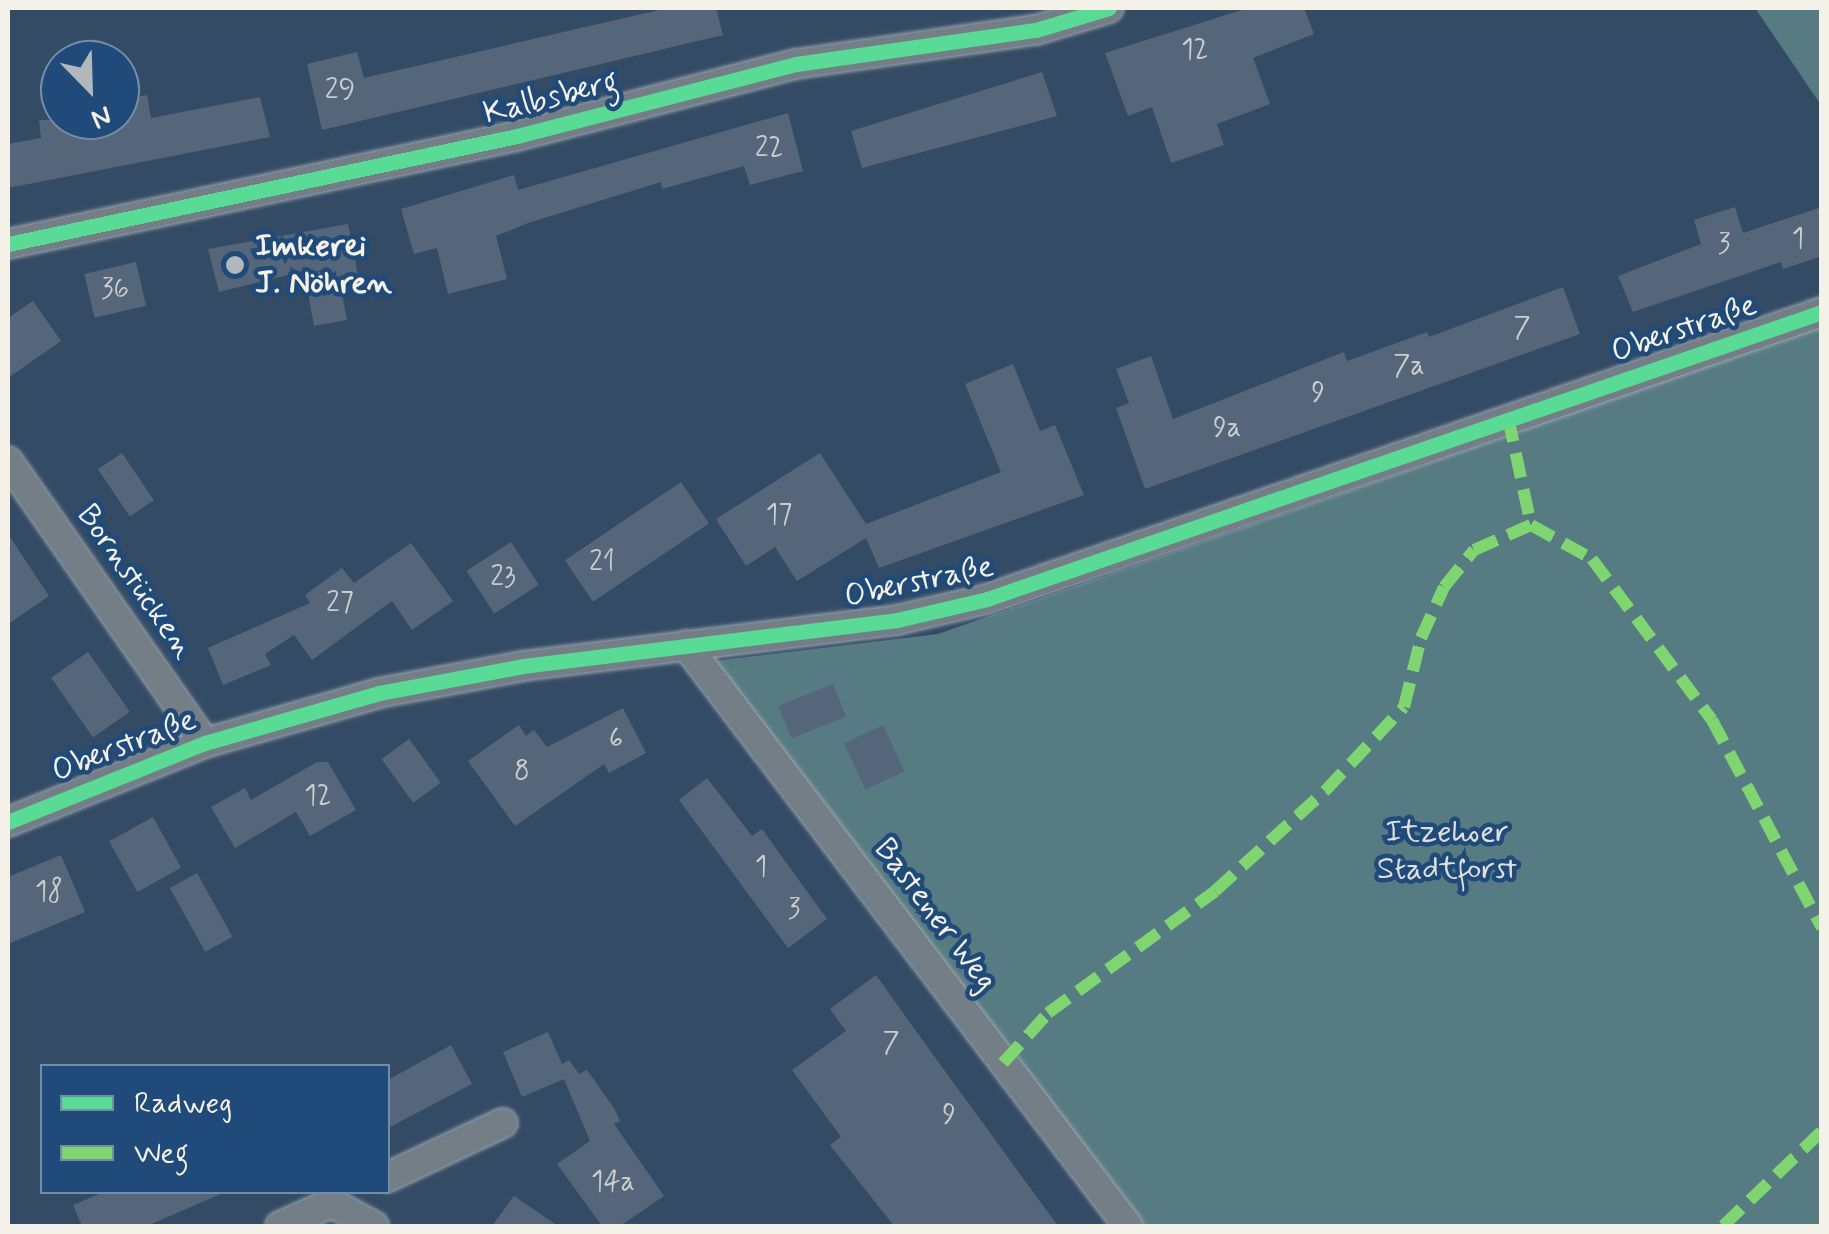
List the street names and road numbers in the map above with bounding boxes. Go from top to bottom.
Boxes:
street label: Kalbsberg [480,63,622,133]
street label: Oberstraße [1606,286,1762,372]
street label: Bornstücken [68,497,202,667]
street label: Oberstraße [841,547,997,617]
street label: Oberstraße [46,701,202,791]
street label: Bastener Weg [864,829,1006,1001]

